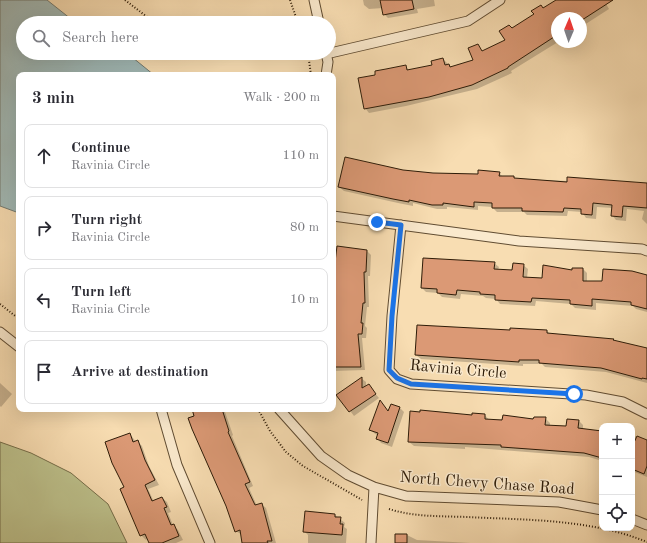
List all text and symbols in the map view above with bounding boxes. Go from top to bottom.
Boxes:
north arrow [551,12,587,48]
search box [16,16,336,60]
icon: search [30,27,52,49]
text: Search here [62,31,139,46]
text: 3 min [32,90,75,107]
text: Walk · 200 m [243,91,320,104]
text: Continue [71,141,130,156]
icon: ahead [33,145,55,167]
text: 110 m [282,149,319,162]
text: Ravinia Circle [71,159,150,172]
text: Turn right [71,213,142,228]
route end [368,213,386,231]
icon: right [33,217,55,239]
text: 80 m [290,221,319,234]
text: Ravinia Circle [71,231,150,244]
text: Turn left [71,285,131,300]
icon: left [33,289,55,311]
text: 10 m [290,293,319,306]
text: Ravinia Circle [71,303,150,316]
street label: Ravinia Circle [409,358,507,382]
icon: arrive [33,361,55,383]
text: Arrive at destination [71,365,209,380]
route start [565,385,583,403]
map controls [599,423,635,531]
button: + [599,423,635,459]
button: − [599,459,635,495]
street label: North Chevy Chase Road [399,470,575,498]
button: locate [599,495,635,531]

